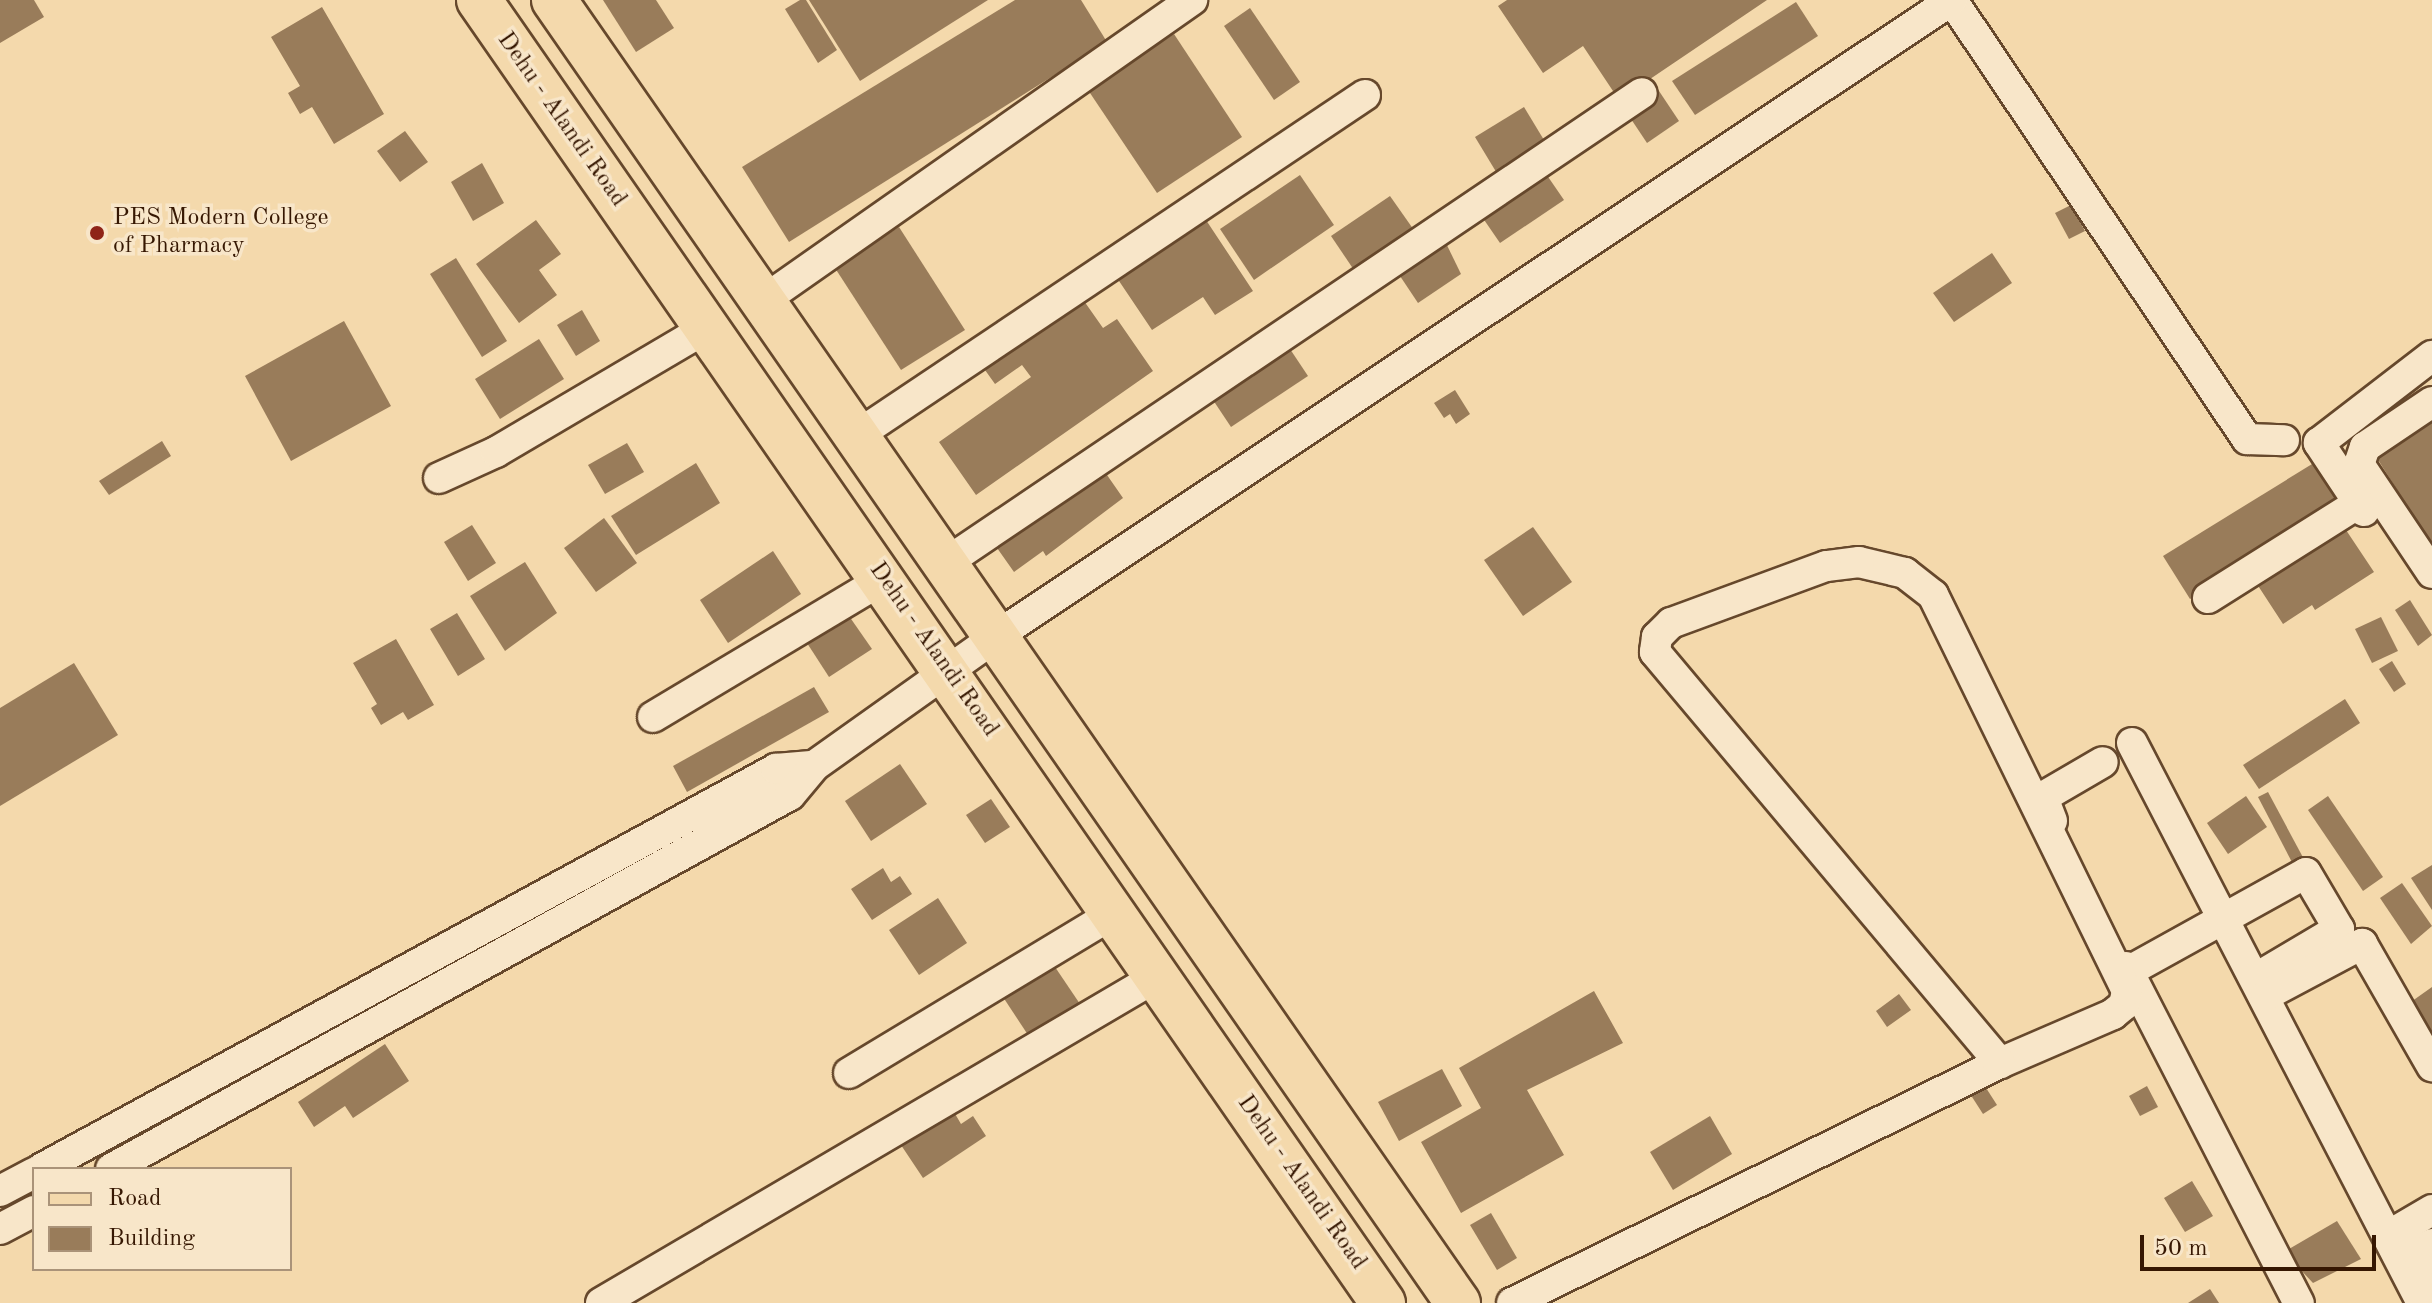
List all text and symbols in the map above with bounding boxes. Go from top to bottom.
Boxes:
street label: Dehu - Alandi Road [490,27,632,213]
place label: PES Modern College of Pharmacy [113,205,329,261]
marker: PES Modern College of Pharmacy [88,224,106,242]
street label: Dehu - Alandi Road [862,557,1004,743]
street label: Dehu - Alandi Road [1230,1090,1372,1276]
legend [32,1167,292,1271]
text: Road [108,1187,161,1211]
scale bar [2144,1219,2380,1269]
text: Building [108,1227,195,1251]
text: 50 m [2154,1237,2208,1261]

